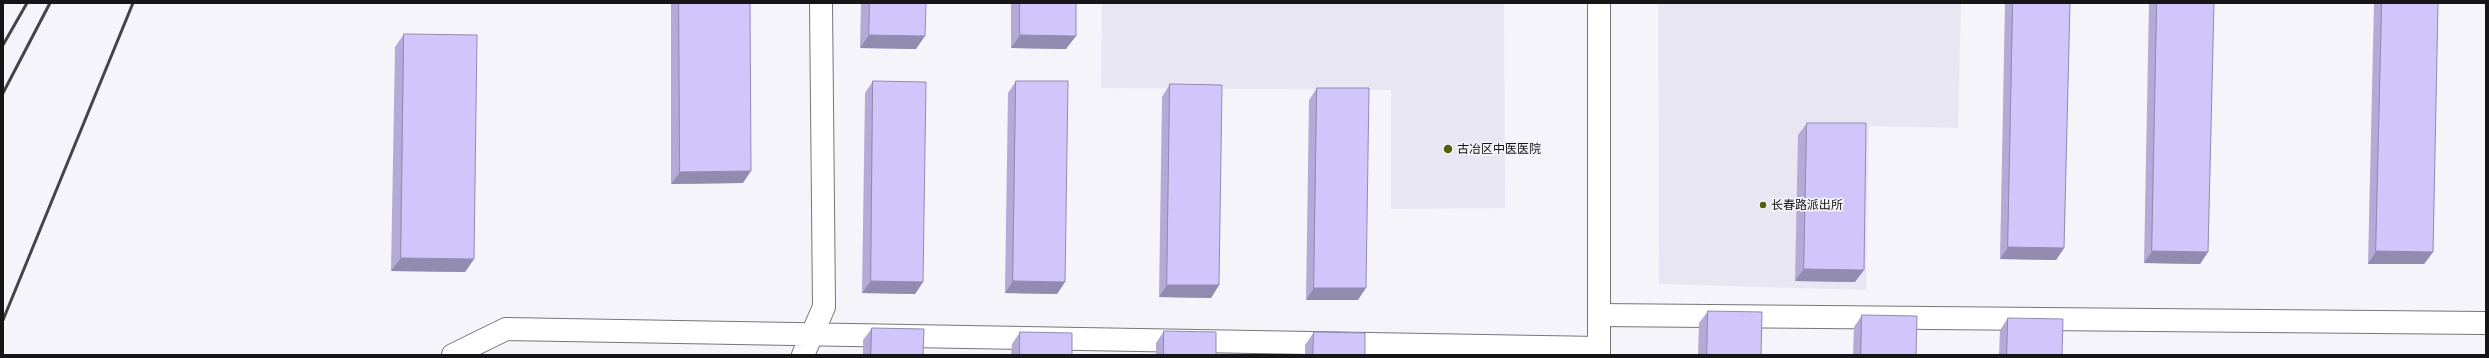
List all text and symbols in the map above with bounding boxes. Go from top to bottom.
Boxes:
place label: 古冶区中医医院 [1457,142,1541,156]
marker: 古冶区中医医院 [1442,143,1454,155]
place label: 长春路派出所 [1771,198,1843,212]
marker: 长春路派出所 [1758,200,1768,210]

